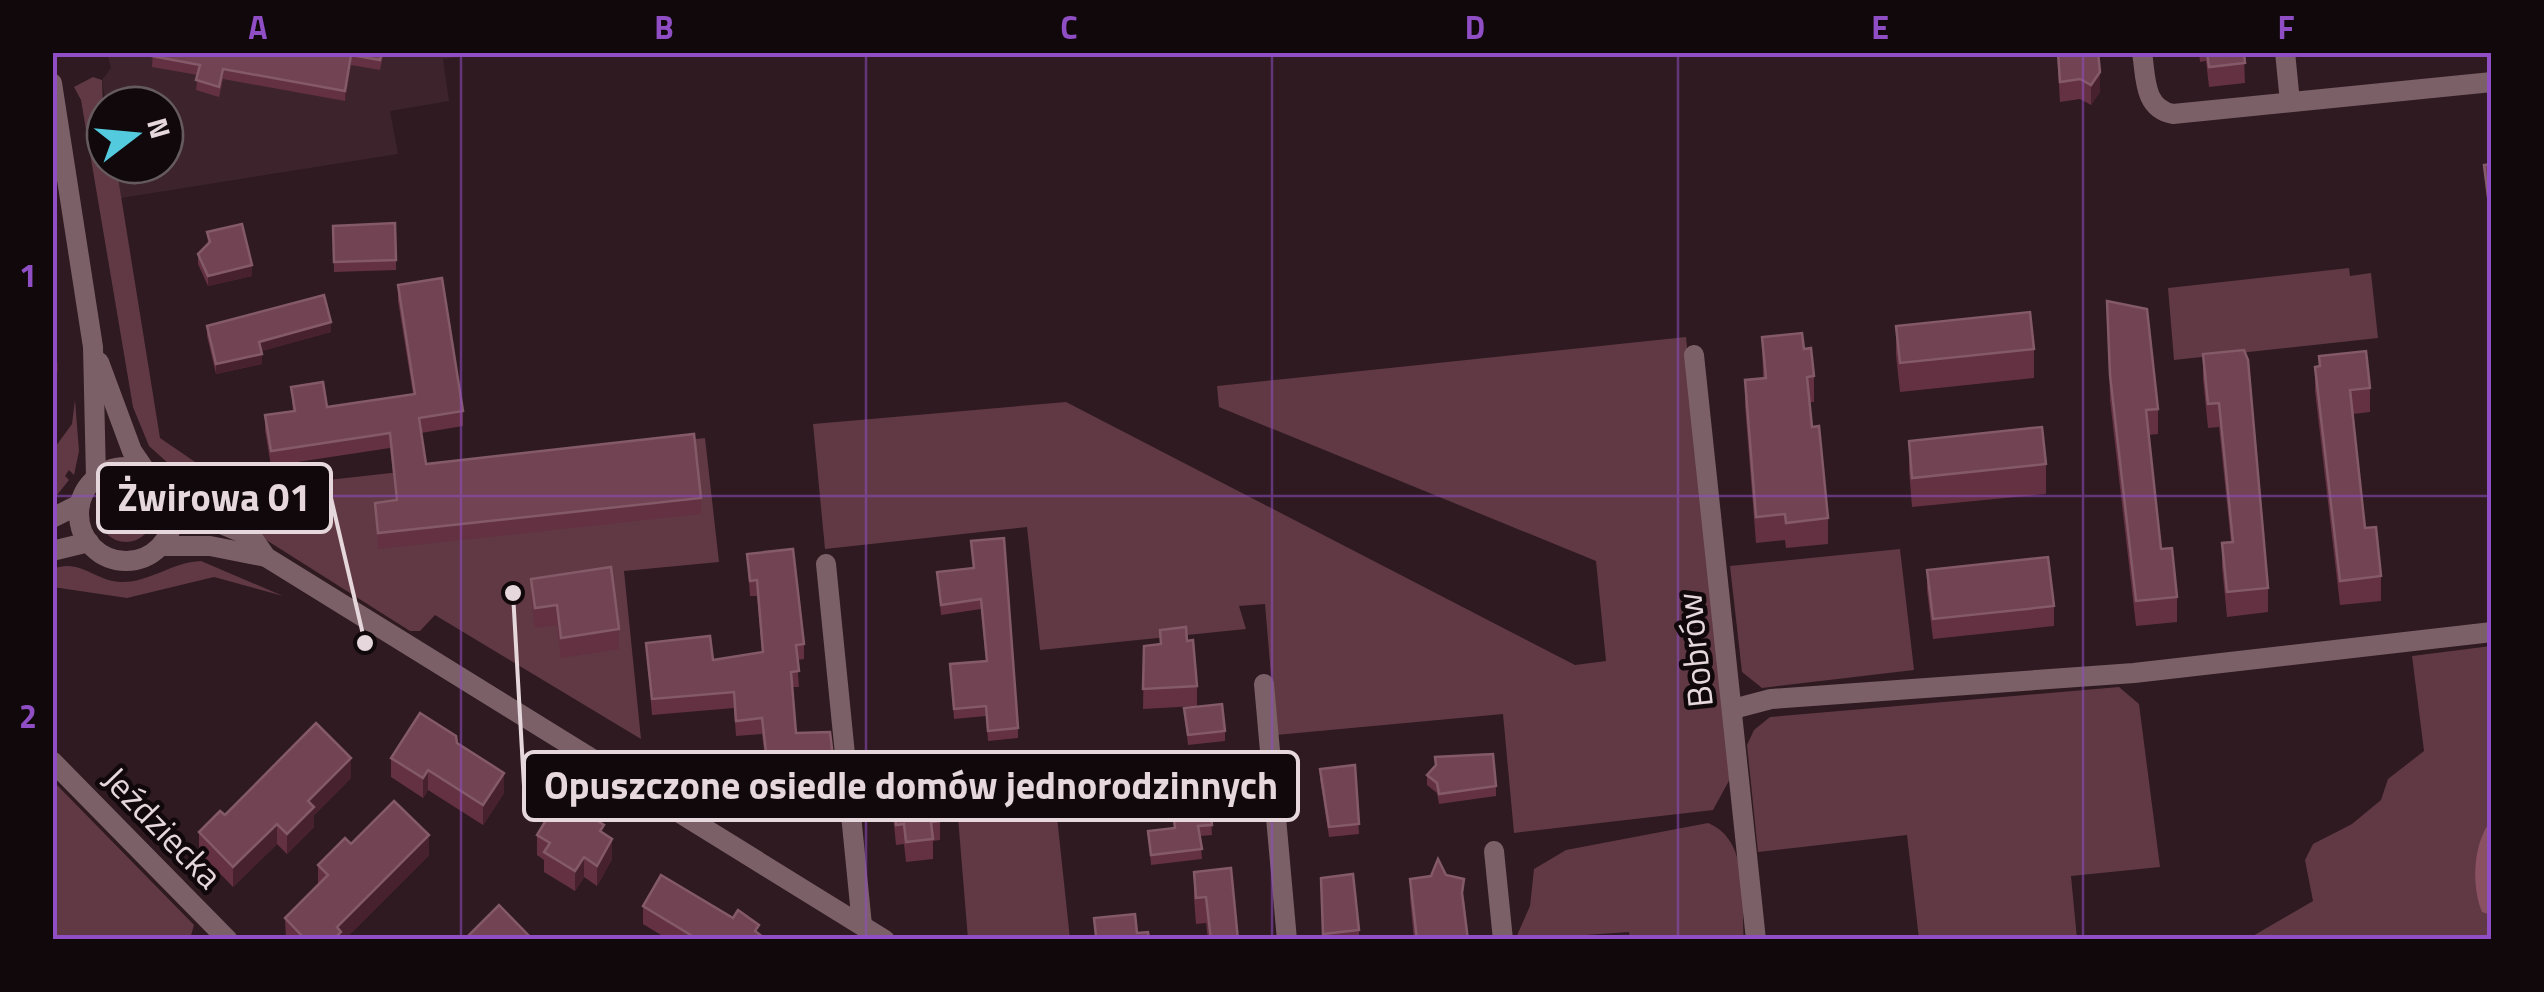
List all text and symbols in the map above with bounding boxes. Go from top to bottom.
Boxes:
text: A [248,3,268,51]
text: B [654,3,674,51]
text: C [1060,3,1078,51]
text: D [1465,3,1485,51]
text: E [1871,3,1889,51]
text: F [2278,3,2295,51]
north arrow [85,85,185,185]
text: N [136,113,183,143]
text: 1 [19,251,37,299]
callout: Żwirowa 01 [98,464,331,532]
text: Żwirowa 01 [117,468,311,526]
street label: Bobrów [1661,590,1727,710]
text: 2 [19,692,37,740]
callout: Opuszczone osiedle domów jednorodzinnych [524,752,1298,820]
street label: Jeździecka [91,753,235,901]
text: Opuszczone osiedle domów jednorodzinnych [544,756,1278,814]

